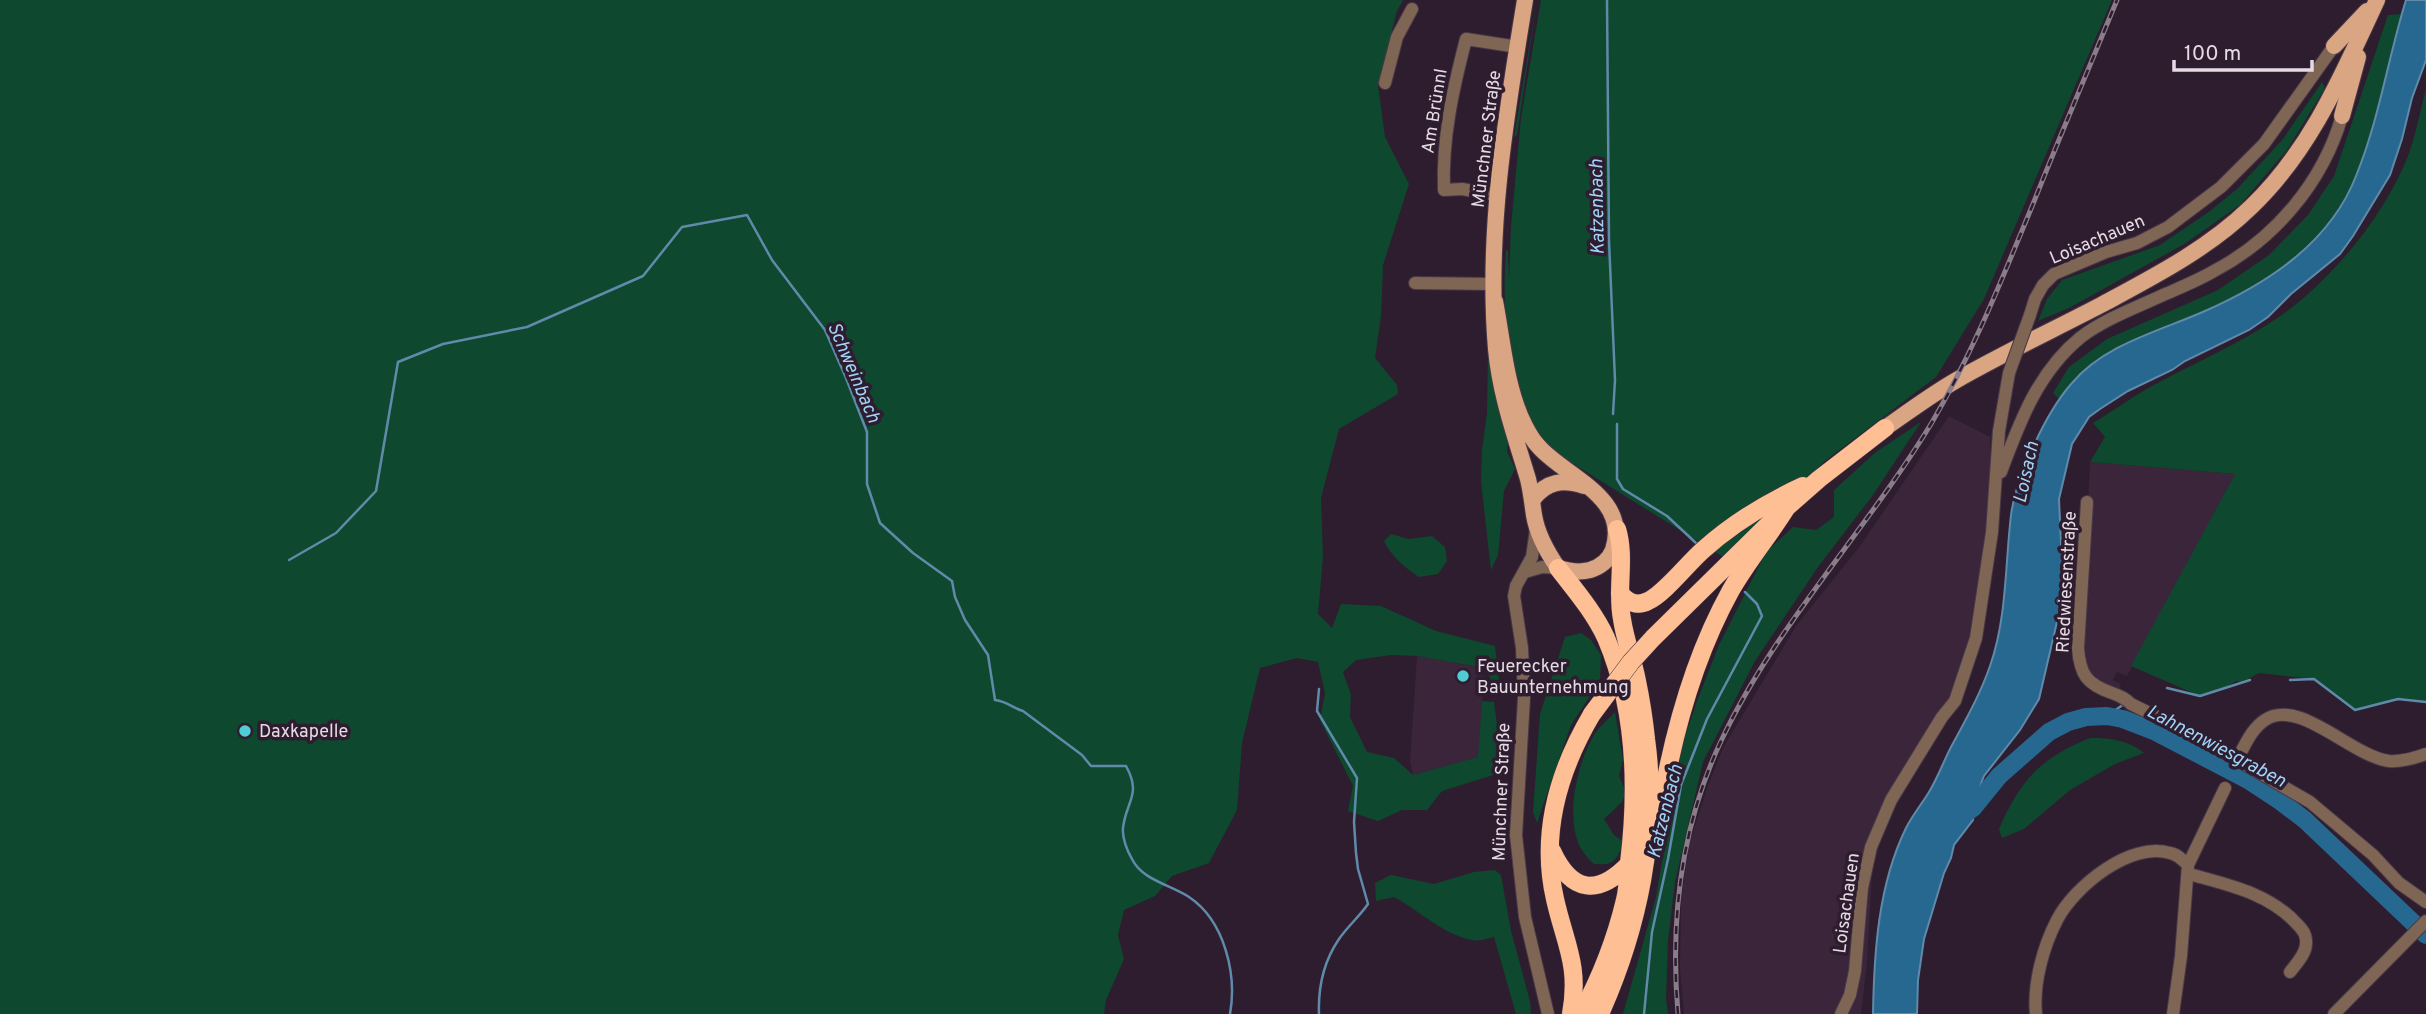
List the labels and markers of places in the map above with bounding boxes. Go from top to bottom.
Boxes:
place label: Feuerecker Bauunternehmung [1477,656,1629,700]
marker: Feuerecker Bauunternehmung [1455,668,1471,684]
place label: Daxkapelle [259,721,348,744]
marker: Daxkapelle [237,723,253,739]

